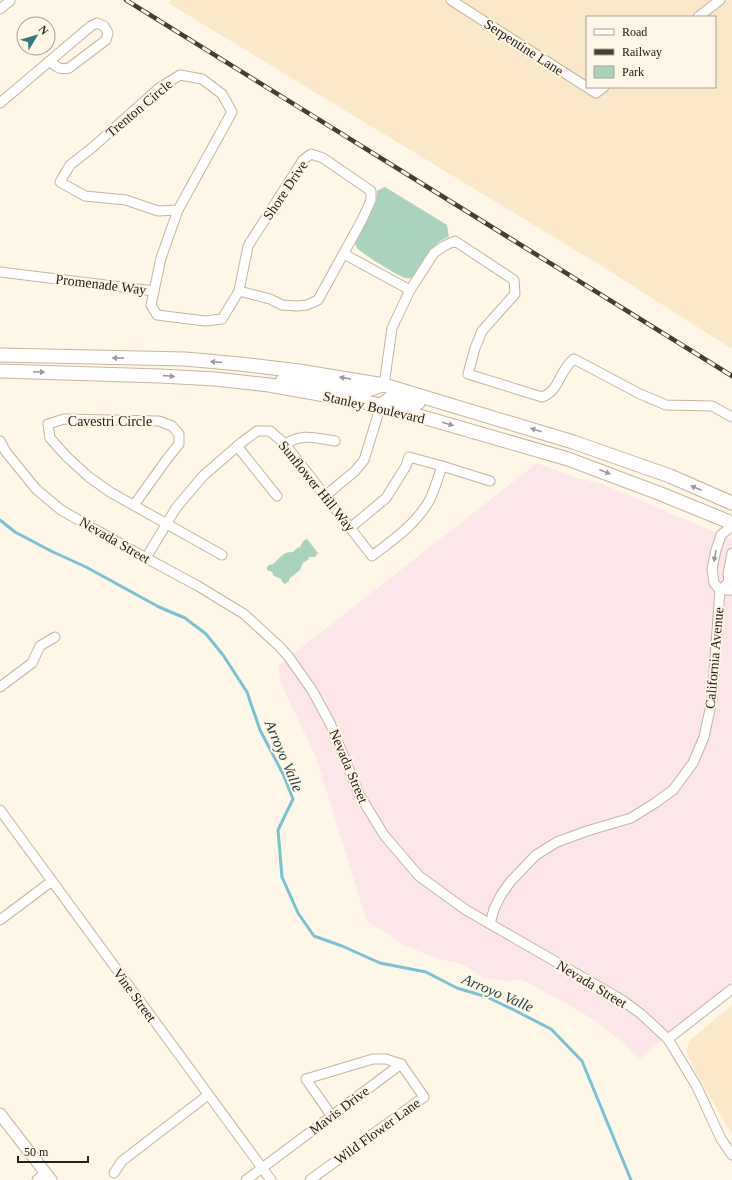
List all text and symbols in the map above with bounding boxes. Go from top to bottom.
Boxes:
north arrow [16,16,56,56]
street label: Serpentine Lane [481,16,566,79]
legend [586,16,716,88]
text: N [37,23,51,37]
text: Road [622,25,647,39]
text: Railway [622,45,662,59]
text: Park [622,65,644,79]
street label: Trenton Circle [103,76,175,140]
street label: Shore Drive [260,158,311,223]
street label: Promenade Way [55,271,147,298]
one-way arrow [111,355,124,361]
one-way arrow [210,358,222,365]
one-way arrow [33,369,46,375]
one-way arrow [163,373,175,380]
one-way arrow [339,375,351,381]
street label: Stanley Boulevard [322,389,426,426]
street label: Cavestri Circle [68,414,152,429]
one-way arrow [442,422,454,428]
one-way arrow [530,427,542,433]
street label: Sunflower Hill Way [275,438,358,535]
one-way arrow [599,470,611,476]
one-way arrow [691,485,702,491]
street label: Nevada Street [77,514,153,567]
one-way arrow [711,550,717,563]
street label: California Avenue [703,607,726,710]
water label: Arroyo Valle [261,717,306,794]
street label: Nevada Street [326,727,371,806]
street label: Nevada Street [554,958,630,1011]
street label: Vine Street [110,966,159,1025]
water label: Arroyo Valle [459,970,536,1015]
street label: Mavis Drive [307,1083,372,1138]
street label: Wild Flower Lane [332,1095,423,1167]
scale bar [18,1138,88,1164]
text: 50 m [24,1145,49,1159]

